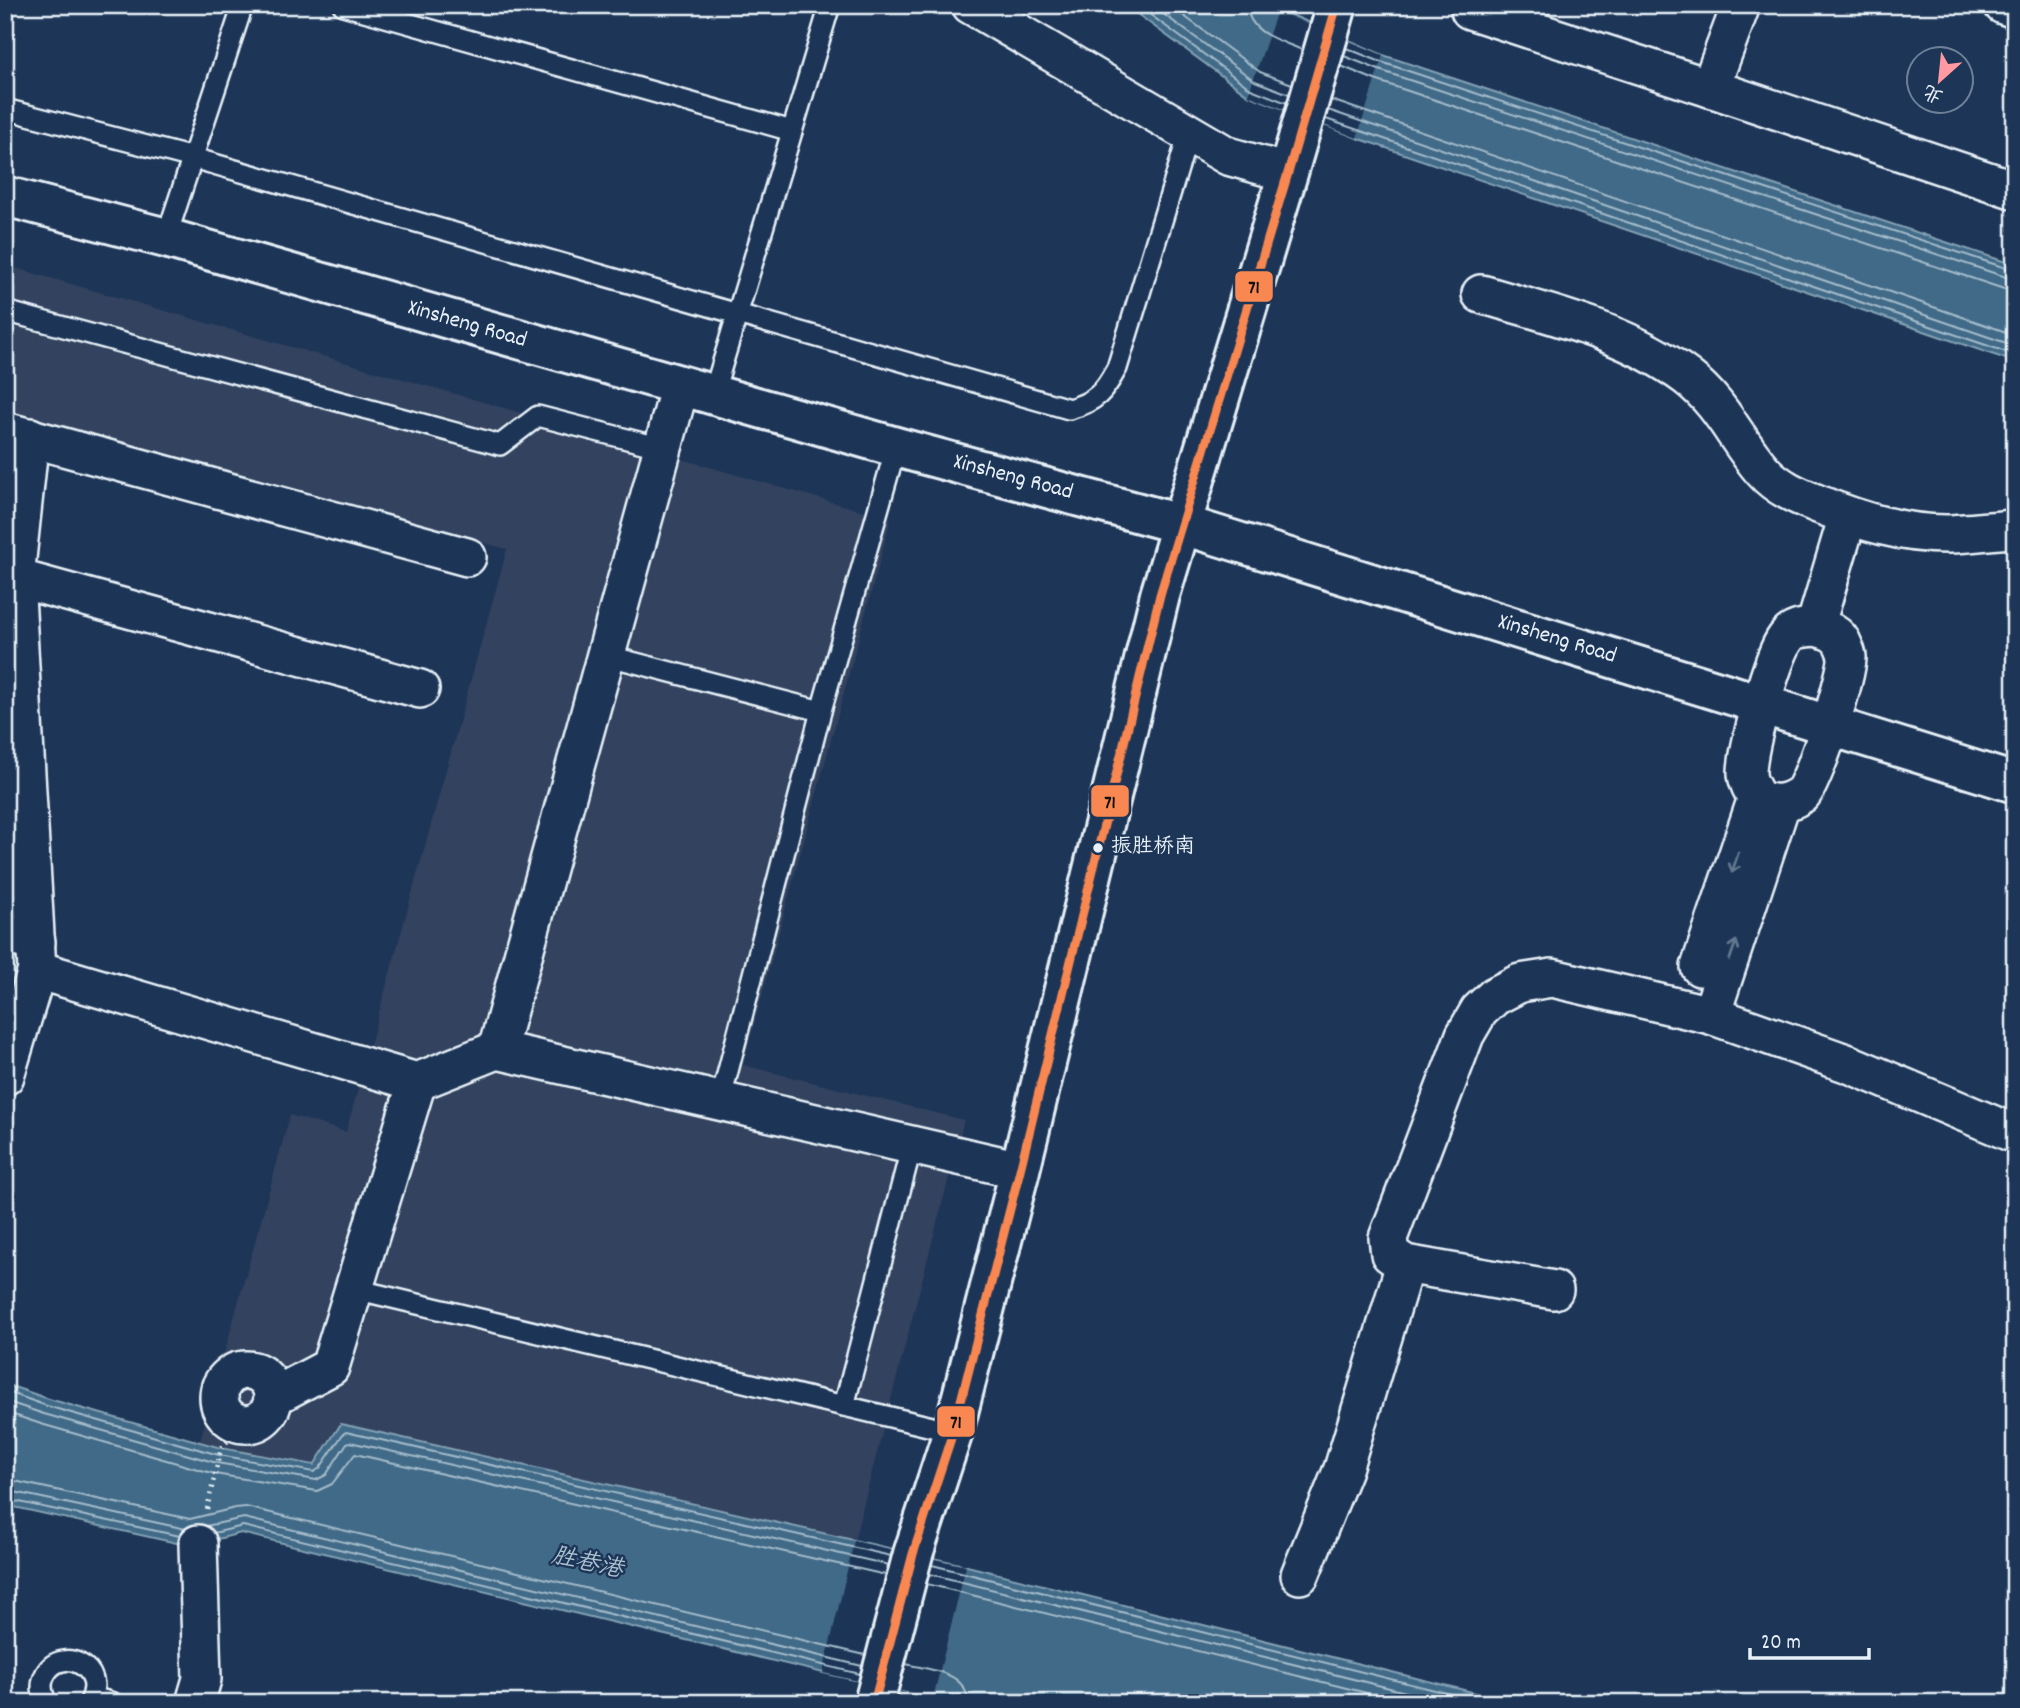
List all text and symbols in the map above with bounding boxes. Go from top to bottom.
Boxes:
north arrow [1904,46,1974,116]
text: 北 [1919,76,1948,108]
line badge: 71 [1234,270,1274,303]
text: 71 [1248,276,1260,303]
street label: Xinsheng Road [404,292,530,358]
street label: Xinsheng Road [950,446,1076,510]
street label: Xinsheng Road [1494,606,1620,674]
line badge: 71 [1090,784,1130,818]
text: 71 [1104,791,1116,818]
place label: 振胜桥南 [1111,833,1195,863]
marker: 振胜桥南 [1091,841,1105,855]
one-way arrow [1728,852,1741,874]
one-way arrow [1727,939,1740,961]
line badge: 71 [936,1405,976,1438]
text: 71 [950,1411,962,1438]
water label: 胜巷港 [548,1540,628,1589]
scale bar [1750,1617,1870,1661]
text: 20 m [1761,1629,1801,1659]

